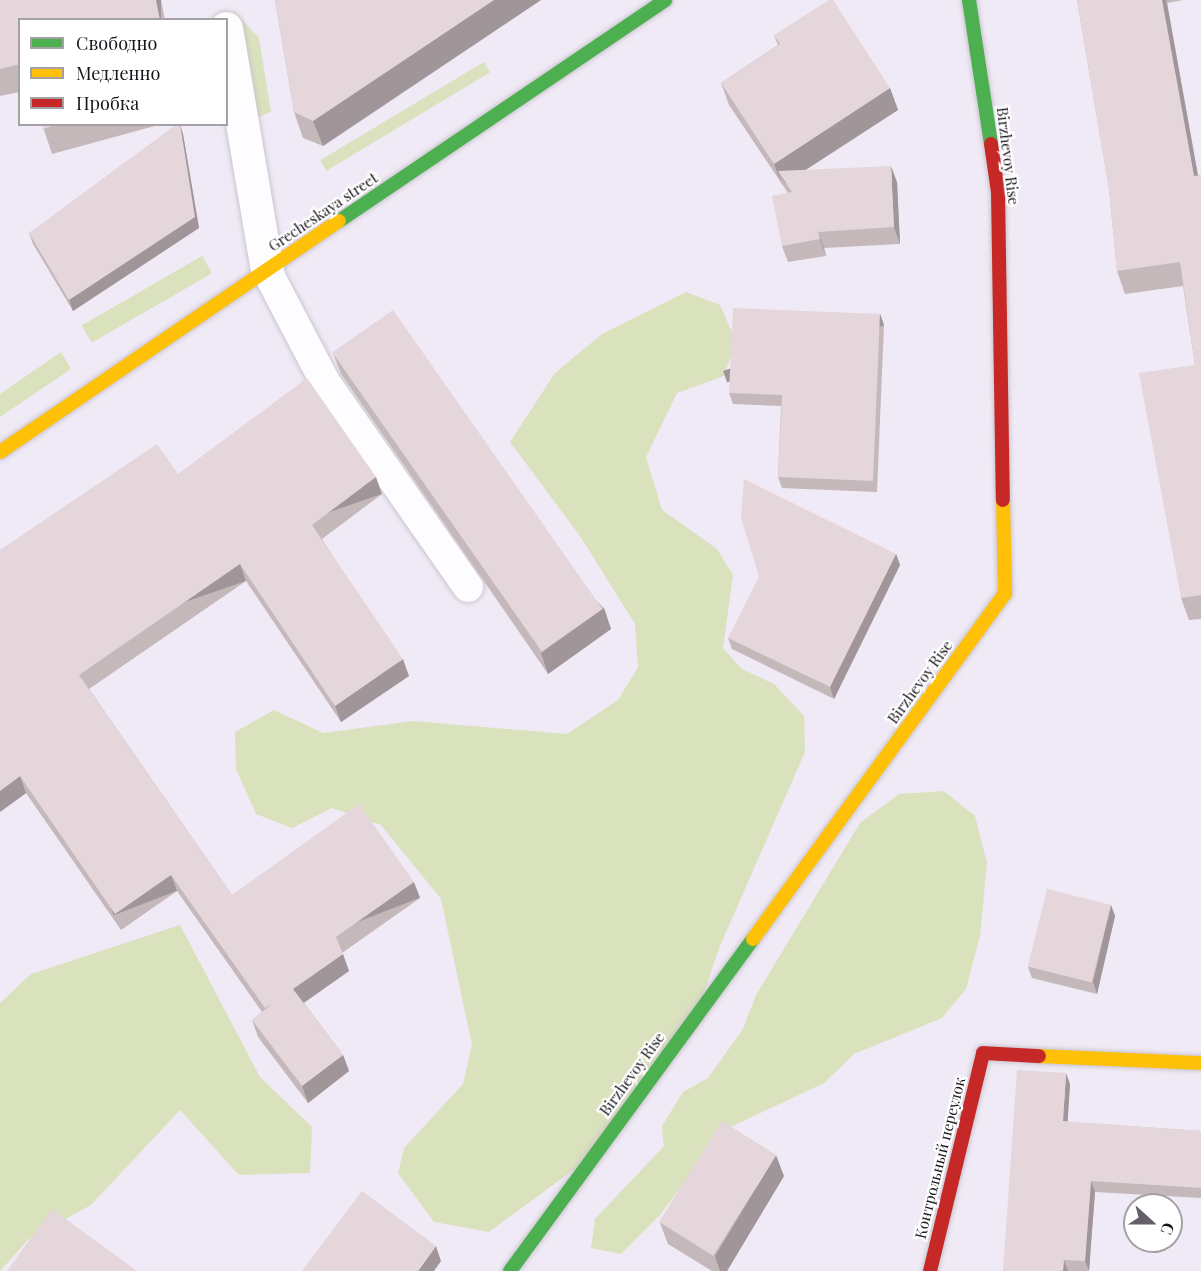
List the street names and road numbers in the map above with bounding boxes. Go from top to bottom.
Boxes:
street label: Birzhevoy Rise [993,106,1023,206]
street label: Grecheskaya street [265,169,381,255]
street label: Birzhevoy Rise [884,637,956,727]
street label: Birzhevoy Rise [596,1029,668,1119]
street label: Контрольный переулок [911,1075,969,1241]

